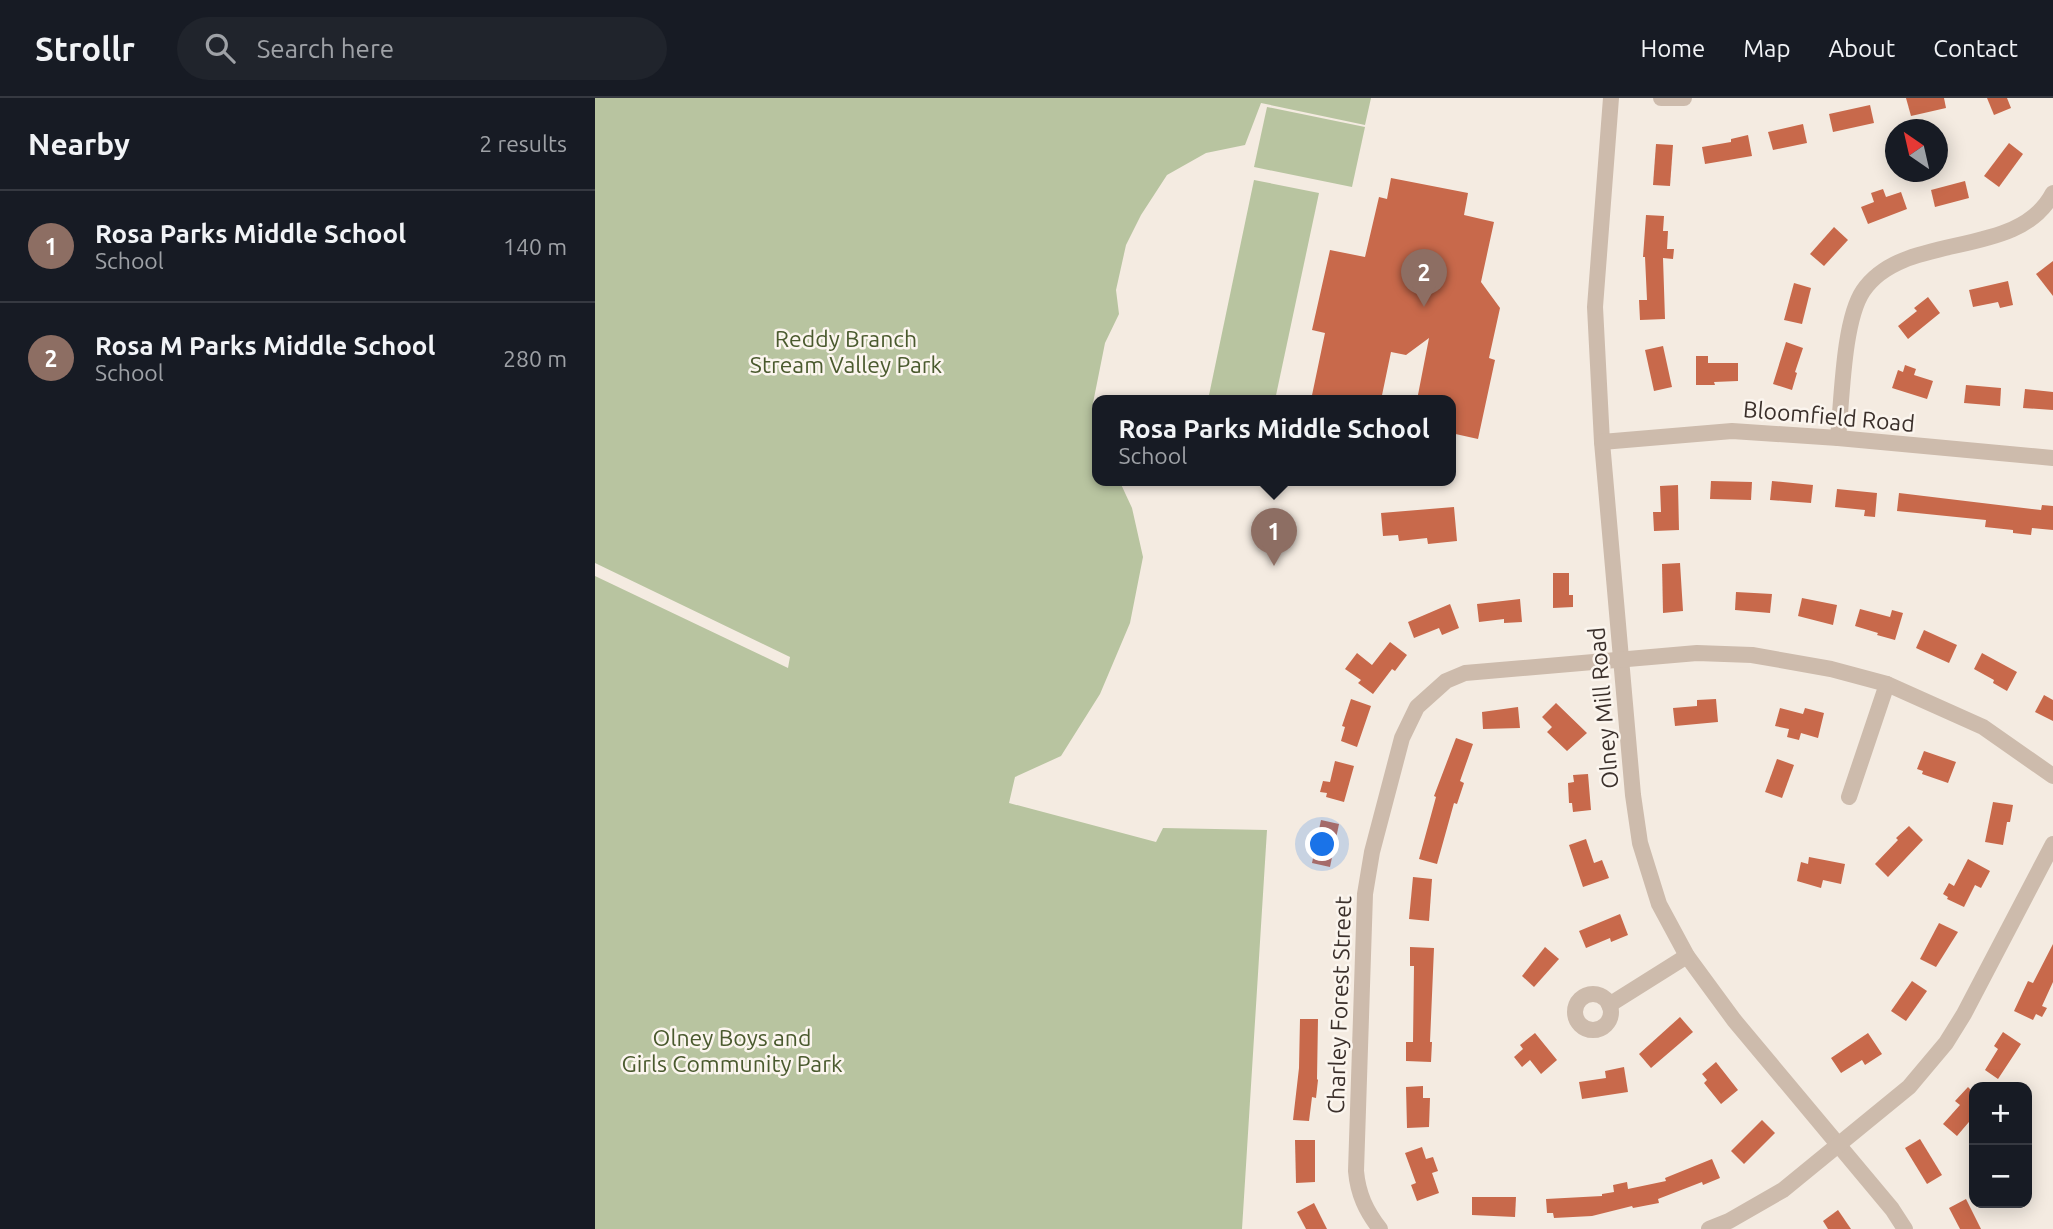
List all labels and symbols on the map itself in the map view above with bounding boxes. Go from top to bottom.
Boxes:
north arrow [1885,119,1948,182]
pin: 2 [1401,249,1447,307]
park label: Reddy Branch Stream Valley Park [750,326,943,377]
street label: Bloomfield Road [1742,396,1916,436]
pin: 1 [1251,508,1297,566]
street label: Olney Mill Road [1583,626,1623,790]
your location [1305,827,1339,861]
street label: Charley Forest Street [1323,895,1355,1115]
park label: Olney Boys and Girls Community Park [621,1025,843,1076]

